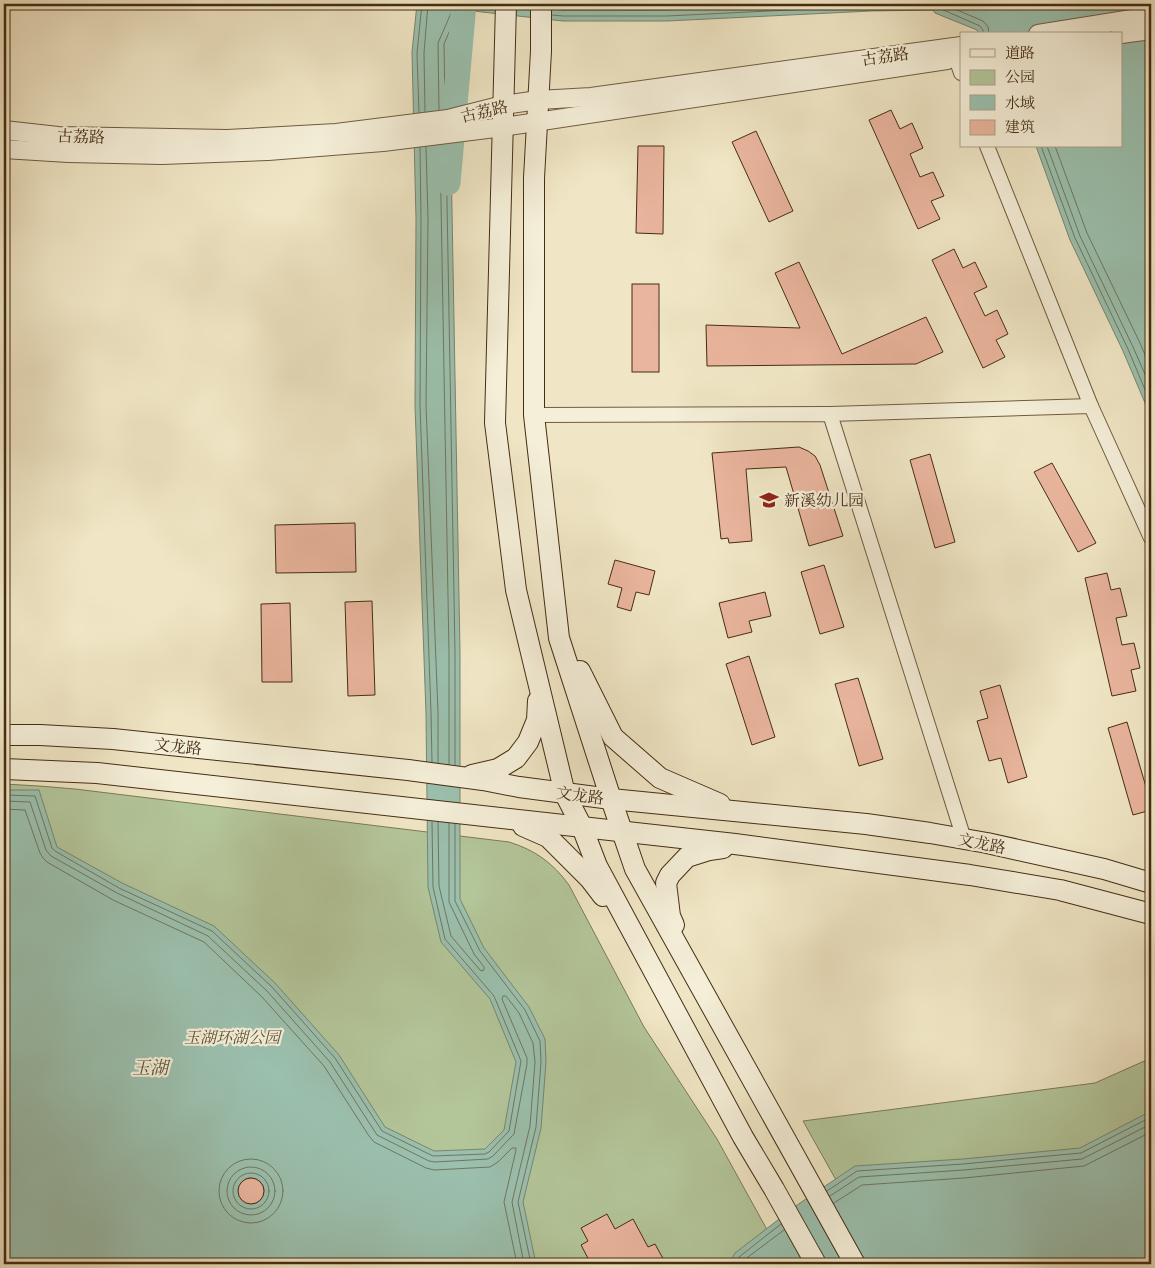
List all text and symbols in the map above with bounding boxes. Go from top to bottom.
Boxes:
legend [960,32,1122,148]
street label: 古荔路 [860,43,910,69]
text: 道路 [1005,43,1035,62]
text: 公园 [1005,67,1035,86]
text: 水域 [1005,93,1035,112]
street label: 古荔路 [458,96,510,126]
text: 建筑 [1005,117,1035,136]
street label: 古荔路 [57,125,105,147]
school or university icon: 新溪幼儿园 [758,489,780,511]
place label: 新溪幼儿园 [784,490,864,510]
street label: 文龙路 [153,734,203,758]
street label: 文龙路 [555,782,605,808]
street label: 文龙路 [957,829,1007,857]
park label: 玉湖环湖公园 [184,1027,283,1047]
water label: 玉湖 [132,1057,171,1079]

